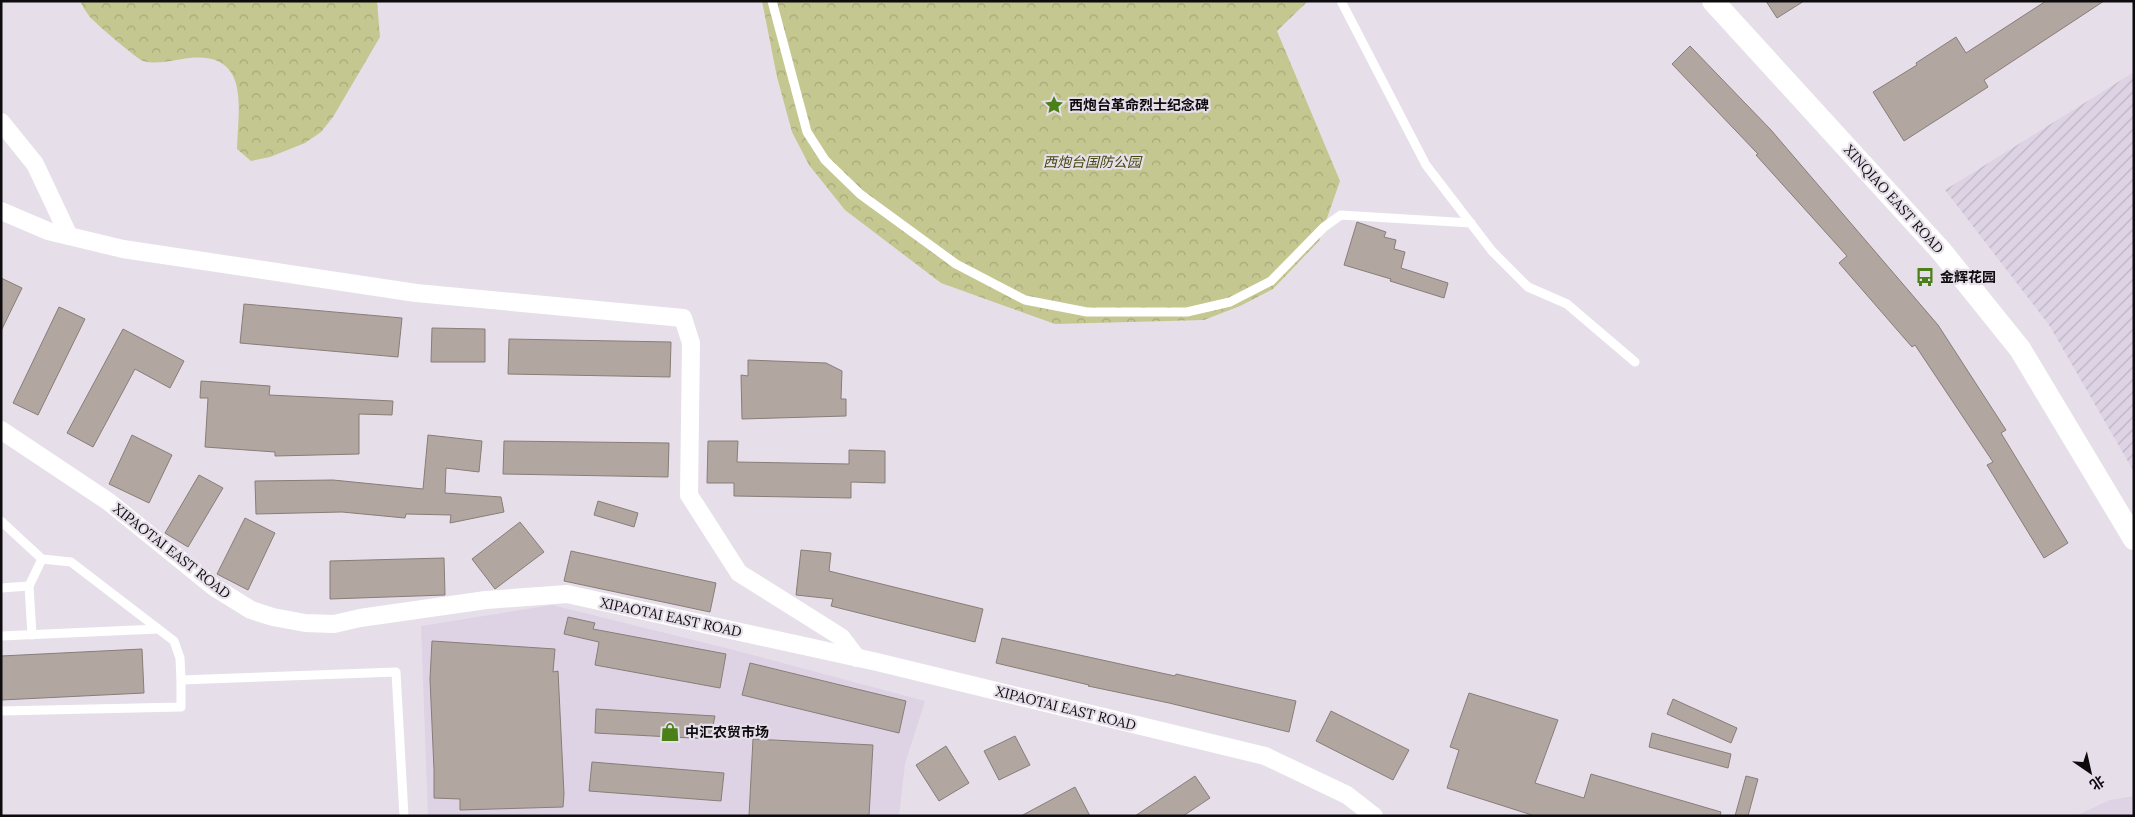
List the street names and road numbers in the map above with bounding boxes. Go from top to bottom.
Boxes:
street label: XINQIAO EAST ROAD [1840,141,1948,257]
street label: XIPAOTAI EAST ROAD [110,500,234,602]
street label: XIPAOTAI EAST ROAD [599,593,743,641]
street label: XIPAOTAI EAST ROAD [994,682,1138,734]

